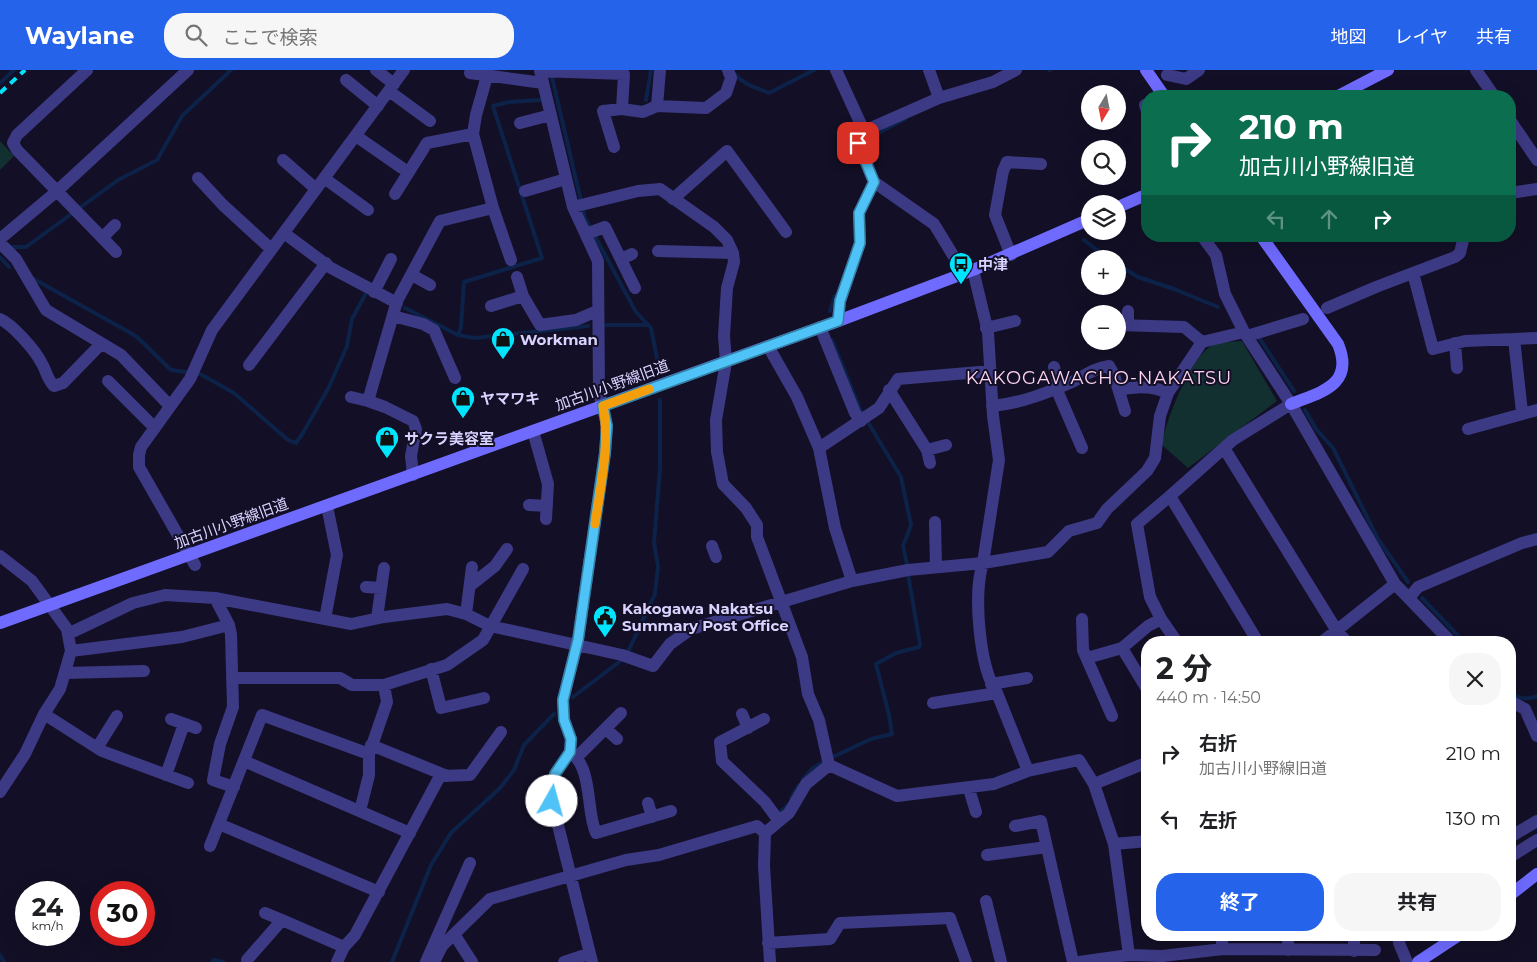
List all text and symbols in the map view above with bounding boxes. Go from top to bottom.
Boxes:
search box [164,13,514,58]
text: Waylane [25,21,134,50]
icon: search [182,21,210,49]
text: ここで検索 [222,26,317,49]
text: 地図 [1331,26,1367,48]
text: レイヤ [1395,26,1448,48]
text: 共有 [1476,26,1512,48]
north arrow [1081,85,1126,130]
map controls [1081,85,1126,350]
text: 210 m [1239,105,1344,148]
icon: right [1156,110,1221,175]
pin [837,122,879,164]
icon: arrive [844,129,872,157]
button: search [1081,140,1126,185]
text: 加古川小野線旧道 [1239,153,1415,180]
button: layers [1081,195,1126,240]
icon: left [1262,205,1290,233]
icon: ahead [1315,205,1343,233]
icon: right [1368,205,1396,233]
button: + [1081,250,1126,295]
bus stop icon: 中津 [948,251,974,285]
place label: 中津 [978,255,1008,274]
button: − [1081,305,1126,350]
shop icon: Workman [490,326,516,360]
place label: Workman [520,330,598,349]
street label: 加古川小野線旧道 [552,356,672,414]
district label: KAKOGAWACHO-NAKATSU [966,367,1232,389]
shop icon: ヤマワキ [450,385,476,419]
place label: ヤマワキ [480,389,540,408]
shop icon: サクラ美容室 [374,425,400,459]
place label: サクラ美容室 [404,429,494,448]
street label: 加古川小野線旧道 [171,494,291,552]
place label: Kakogawa Nakatsu Summary Post Office [622,599,789,635]
public building icon: Kakogawa Nakatsu Summary Post Office [592,604,618,638]
text: 2 分 [1156,650,1212,687]
button: close [1449,653,1501,705]
text: 440 m · 14:50 [1156,688,1261,707]
text: 右折 [1199,732,1237,755]
icon: right [1156,740,1184,768]
text: 210 m [1446,742,1501,765]
text: 加古川小野線旧道 [1199,759,1327,778]
position arrow [525,774,577,826]
icon: left [1156,805,1184,833]
text: 130 m [1446,807,1501,830]
text: 左折 [1199,809,1237,832]
button: 終了 [1156,873,1324,931]
button: 共有 [1334,873,1501,931]
speed limit sign: 30 [90,881,155,946]
text: 24 [32,892,63,922]
text: km/h [31,918,64,933]

